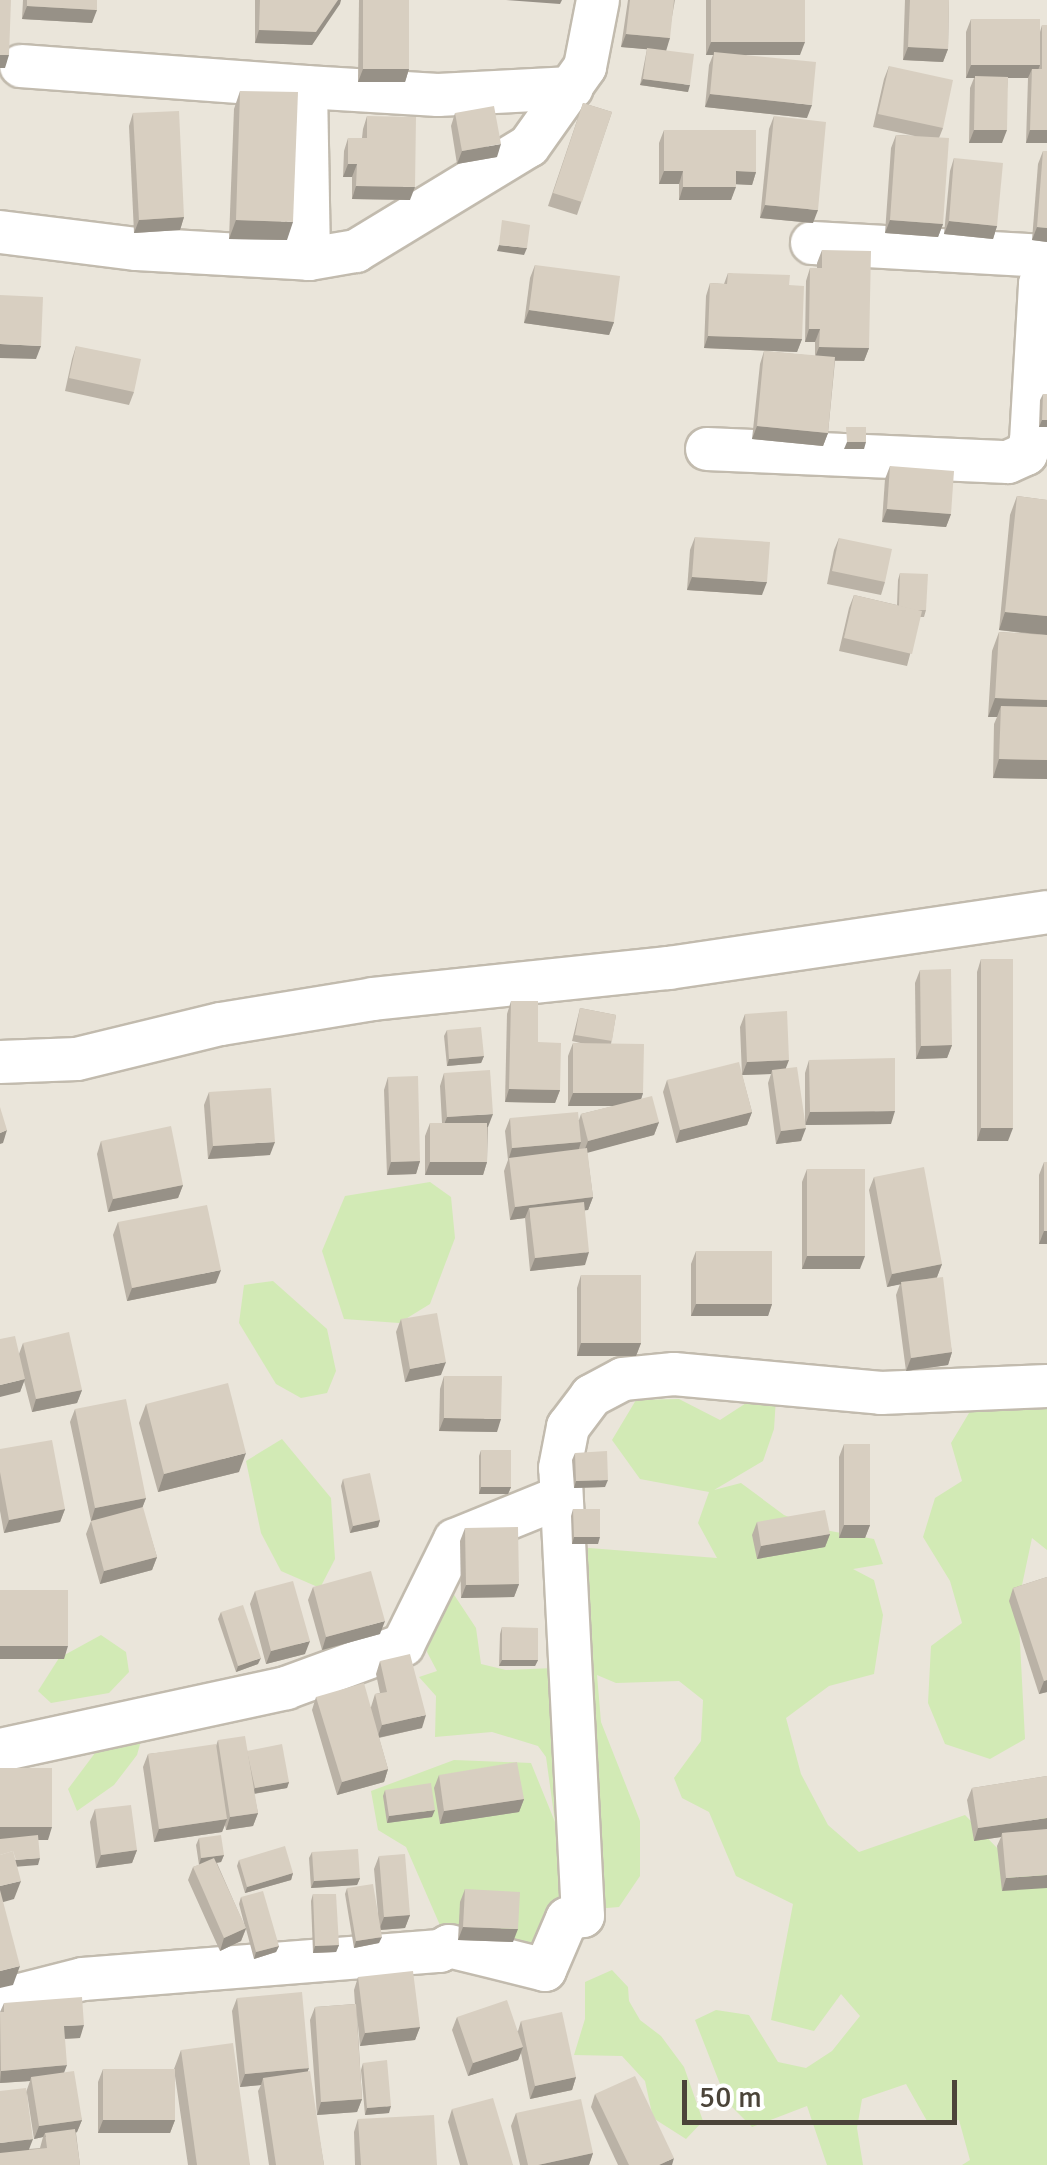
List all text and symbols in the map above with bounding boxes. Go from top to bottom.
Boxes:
scale bar [687,2060,962,2122]
text: 50 m [699,2079,762,2116]

